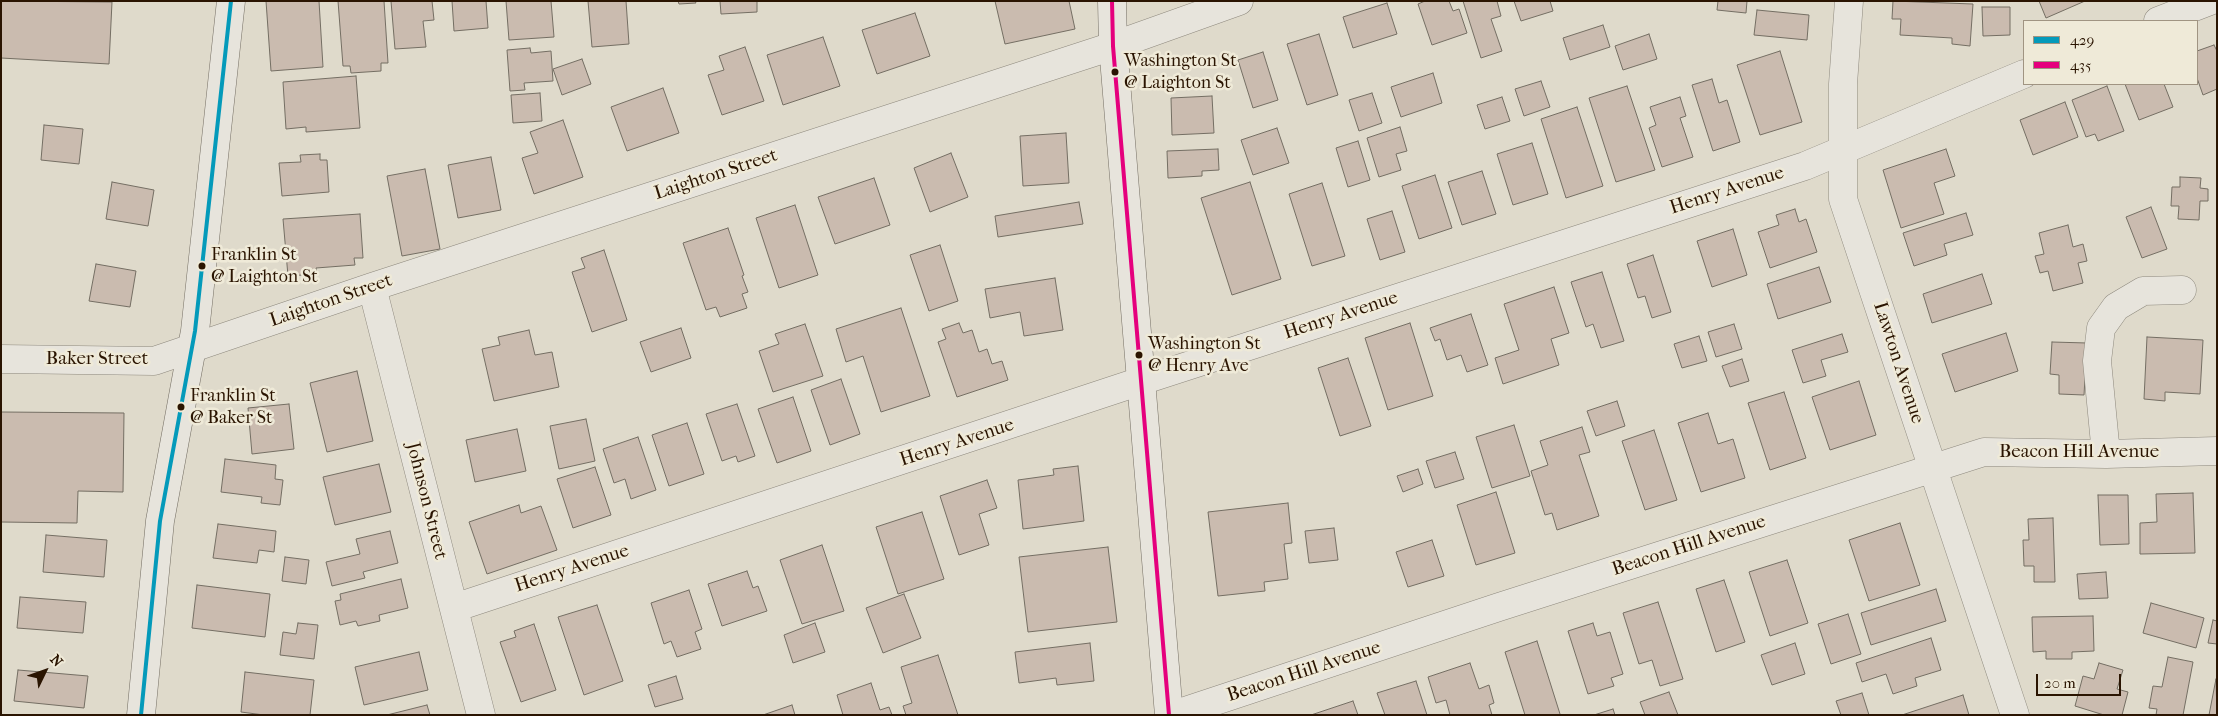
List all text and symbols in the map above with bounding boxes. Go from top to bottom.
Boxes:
legend [2023,20,2198,85]
text: 429 [2070,31,2094,49]
place label: Washington St @ Laighton St [1124,51,1237,94]
text: 435 [2070,56,2092,74]
marker: Washington St @ Laighton St [1110,67,1120,77]
street label: Laighton Street [652,144,780,206]
street label: Henry Avenue [1667,162,1787,220]
place label: Franklin St @ Laighton St [211,245,318,288]
marker: Franklin St @ Laighton St [197,261,207,271]
street label: Laighton Street [267,269,395,333]
street label: Henry Avenue [1281,287,1401,345]
street label: Lawton Avenue [1868,299,1928,427]
place label: Washington St @ Henry Ave [1148,334,1261,376]
street label: Baker Street [46,348,148,370]
marker: Washington St @ Henry Ave [1134,350,1144,360]
place label: Franklin St @ Baker St [190,386,276,428]
marker: Franklin St @ Baker St [176,402,186,412]
street label: Henry Avenue [897,414,1017,472]
street label: Johnson Street [400,440,452,562]
street label: Beacon Hill Avenue [1999,441,2159,463]
street label: Beacon Hill Avenue [1609,510,1769,582]
street label: Henry Avenue [512,540,632,598]
street label: Beacon Hill Avenue [1224,636,1384,708]
north arrow [20,646,70,696]
text: N [47,651,66,670]
scale bar [2038,664,2123,696]
text: 20 m [2044,674,2076,692]

